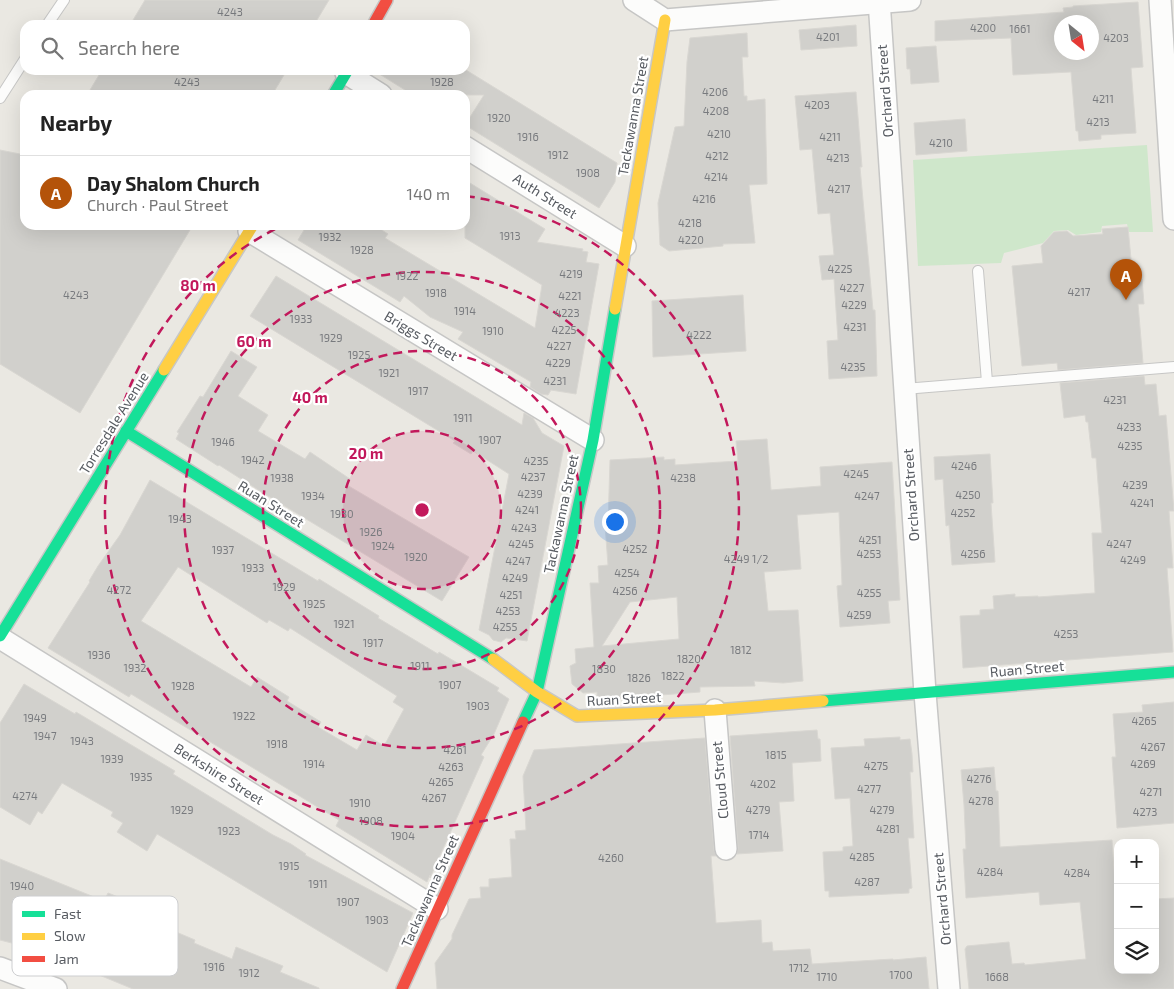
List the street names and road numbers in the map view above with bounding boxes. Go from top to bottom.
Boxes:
street label: Orchard Street [873,44,896,138]
street label: Tackawanna Street [614,55,651,177]
street label: Auth Street [510,169,580,222]
street label: Briggs Street [382,307,461,364]
street label: Torresdale Avenue [75,369,152,477]
street label: Orchard Street [899,448,922,542]
street label: Tackawanna Street [540,453,581,575]
street label: Ruan Street [235,477,307,531]
street label: Ruan Street [989,657,1065,680]
street label: Ruan Street [586,688,662,709]
street label: Berkshire Street [171,739,267,808]
street label: Cloud Street [708,740,731,820]
street label: Tackawanna Street [397,832,462,950]
street label: Orchard Street [929,852,954,946]

